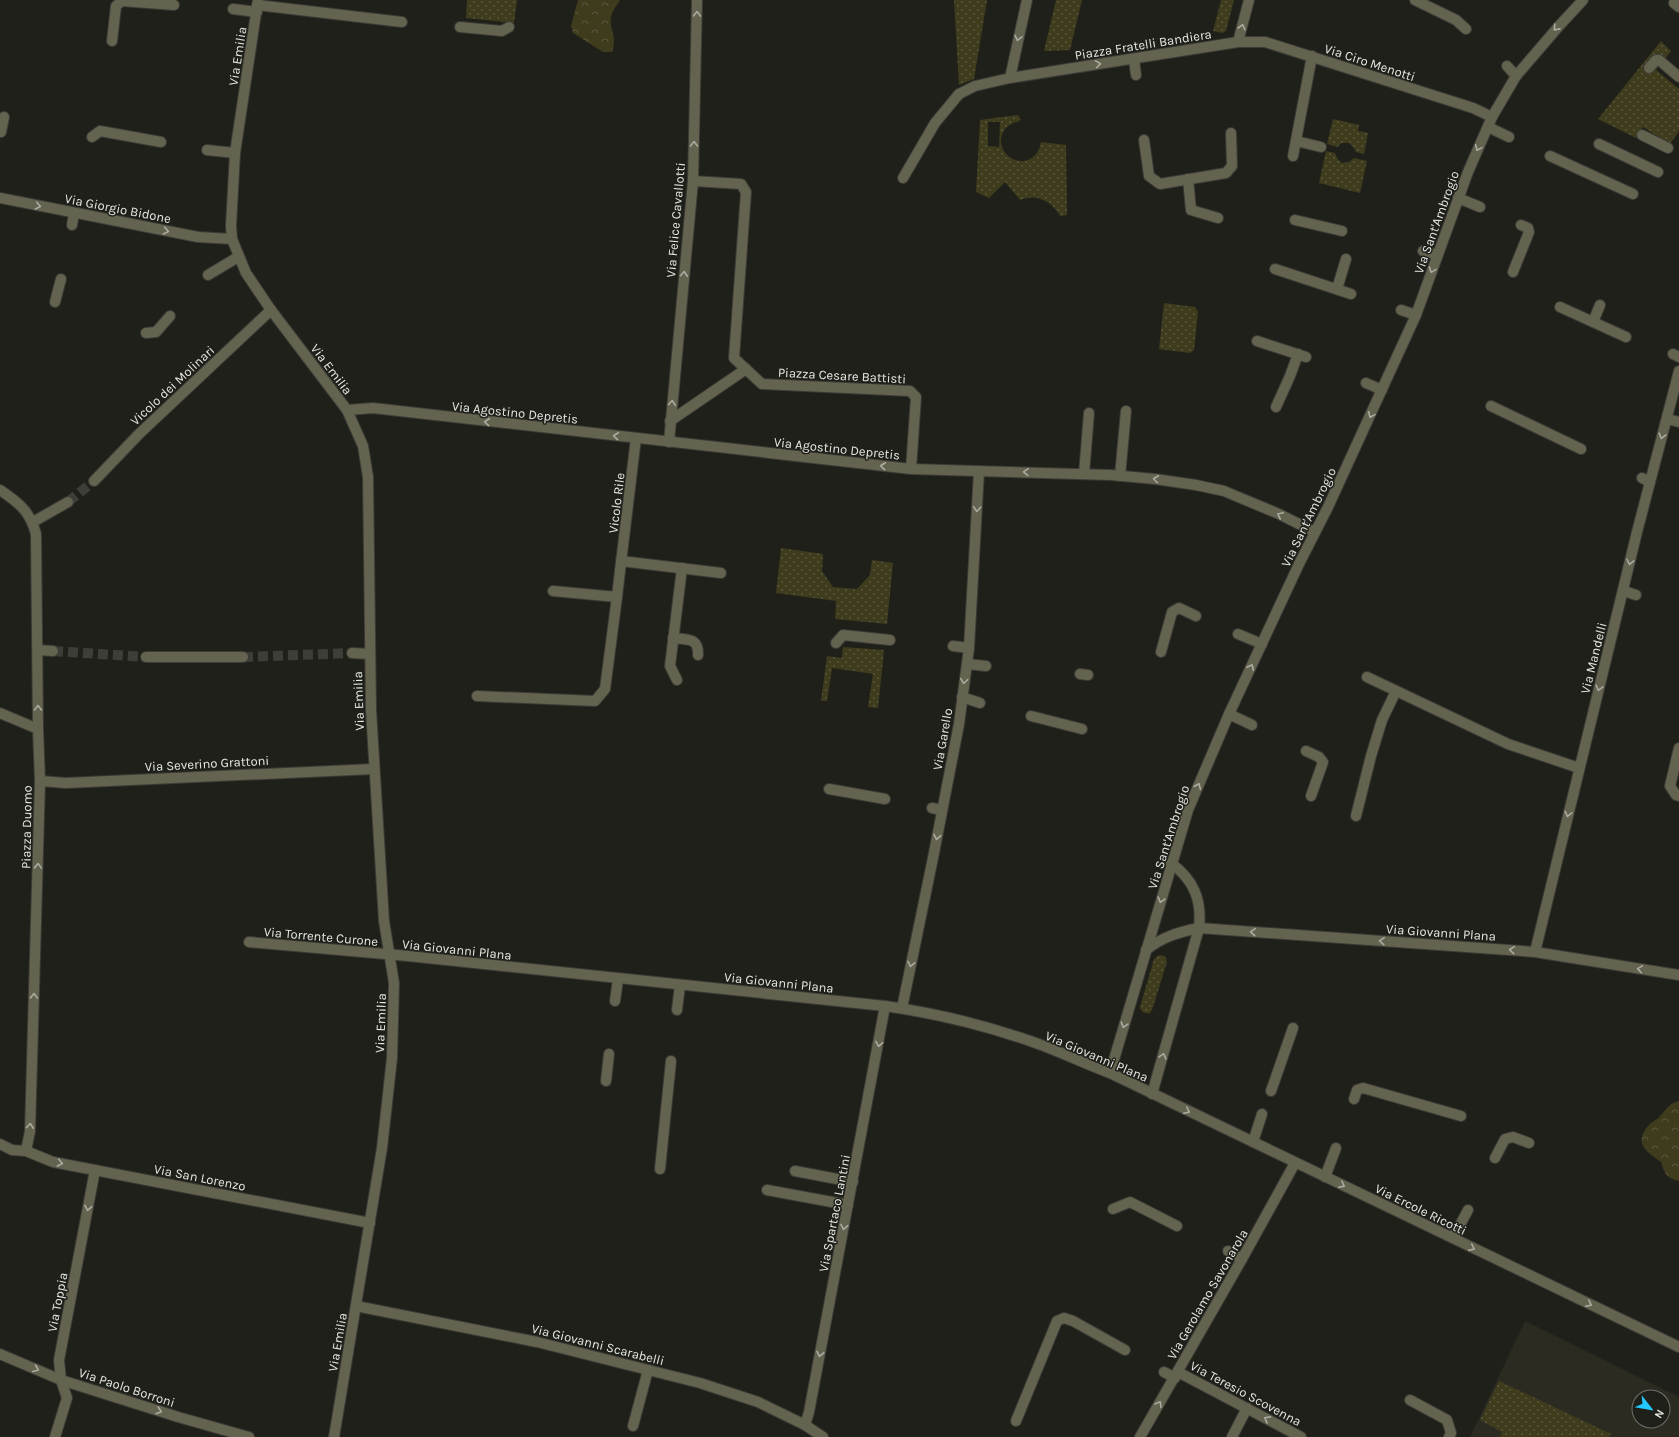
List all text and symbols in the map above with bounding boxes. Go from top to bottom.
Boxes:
one-way arrow [693,11,701,17]
one-way arrow [1237,23,1246,30]
one-way arrow [1554,24,1561,31]
street label: Via Emilia [225,26,250,87]
street label: Piazza Fratelli Bandiera [1074,26,1213,63]
one-way arrow [1015,35,1023,41]
street label: Via Ciro Menotti [1323,41,1417,84]
one-way arrow [1095,60,1101,69]
one-way arrow [690,141,698,147]
one-way arrow [1475,145,1483,152]
street label: Via Felice Cavallotti [663,162,688,278]
street label: Via Sant'Ambrogio [1411,169,1462,276]
street label: Via Giorgio Bidone [63,191,173,226]
one-way arrow [35,201,41,209]
one-way arrow [163,226,169,235]
one-way arrow [1429,266,1437,273]
one-way arrow [680,271,689,277]
street label: Via Emilia [308,341,355,398]
street label: Vicolo dei Molinari [127,343,217,428]
street label: Piazza Cesare Battisti [777,365,906,386]
street label: Via Agostino Depretis [451,398,579,427]
one-way arrow [667,400,676,406]
one-way arrow [1368,411,1376,418]
one-way arrow [484,417,490,426]
one-way arrow [613,432,619,441]
one-way arrow [1658,432,1667,439]
street label: Via Agostino Depretis [773,434,901,463]
one-way arrow [880,461,886,470]
street label: Via Sant'Ambrogio [1278,465,1339,569]
one-way arrow [1023,468,1029,476]
street label: Vicolo Rile [605,472,628,534]
one-way arrow [1153,475,1159,484]
one-way arrow [972,506,981,512]
one-way arrow [1277,511,1284,519]
one-way arrow [1627,558,1635,565]
street label: Via Mandelli [1577,621,1610,695]
one-way arrow [1246,664,1254,672]
street label: Via Emilia [350,671,367,731]
one-way arrow [960,678,969,684]
one-way arrow [1596,685,1604,691]
one-way arrow [34,705,42,711]
street label: Via Garello [930,707,955,771]
street label: Via Severino Grattoni [144,753,270,774]
street label: Via Sant'Ambrogio [1145,783,1192,891]
one-way arrow [1193,783,1201,791]
street label: Piazza Duomo [18,785,35,869]
one-way arrow [1565,811,1573,817]
one-way arrow [934,833,942,840]
one-way arrow [34,863,42,869]
one-way arrow [1157,896,1166,903]
street label: Via Giovanni Plana [1386,921,1496,944]
street label: Via Torrente Curone [263,924,379,949]
one-way arrow [1250,927,1256,936]
street label: Via Giovanni Plana [401,936,512,963]
one-way arrow [1379,936,1385,945]
one-way arrow [1509,946,1515,955]
one-way arrow [908,961,916,967]
one-way arrow [1637,965,1644,974]
street label: Via Giovanni Plana [723,969,834,996]
one-way arrow [30,993,38,999]
street label: Via Emilia [372,993,389,1053]
one-way arrow [1120,1021,1129,1028]
street label: Via Giovanni Plana [1043,1028,1150,1085]
one-way arrow [875,1041,884,1047]
one-way arrow [1158,1053,1167,1060]
one-way arrow [1183,1106,1191,1114]
one-way arrow [25,1123,34,1129]
street label: Via Spartaco Lantini [816,1153,853,1273]
one-way arrow [57,1158,63,1167]
street label: Via San Lorenzo [153,1161,247,1194]
one-way arrow [1338,1180,1346,1188]
street label: Via Ercole Ricotti [1373,1181,1469,1238]
one-way arrow [84,1205,93,1212]
one-way arrow [841,1224,849,1230]
street label: Via Gerolamo Savonarola [1164,1227,1251,1362]
one-way arrow [1468,1243,1475,1251]
street label: Via Toppia [44,1271,71,1333]
one-way arrow [1585,1299,1592,1307]
street label: Via Emilia [325,1312,350,1373]
street label: Via Giovanni Scarabelli [530,1321,666,1368]
one-way arrow [816,1351,825,1358]
street label: Via Teresio Scovenna [1188,1358,1304,1429]
one-way arrow [31,1364,39,1372]
street label: Via Paolo Borroni [77,1365,177,1410]
north arrow [1631,1389,1671,1429]
one-way arrow [1154,1401,1161,1408]
one-way arrow [155,1406,162,1415]
text: N [1652,1407,1667,1421]
one-way arrow [1263,1416,1271,1423]

